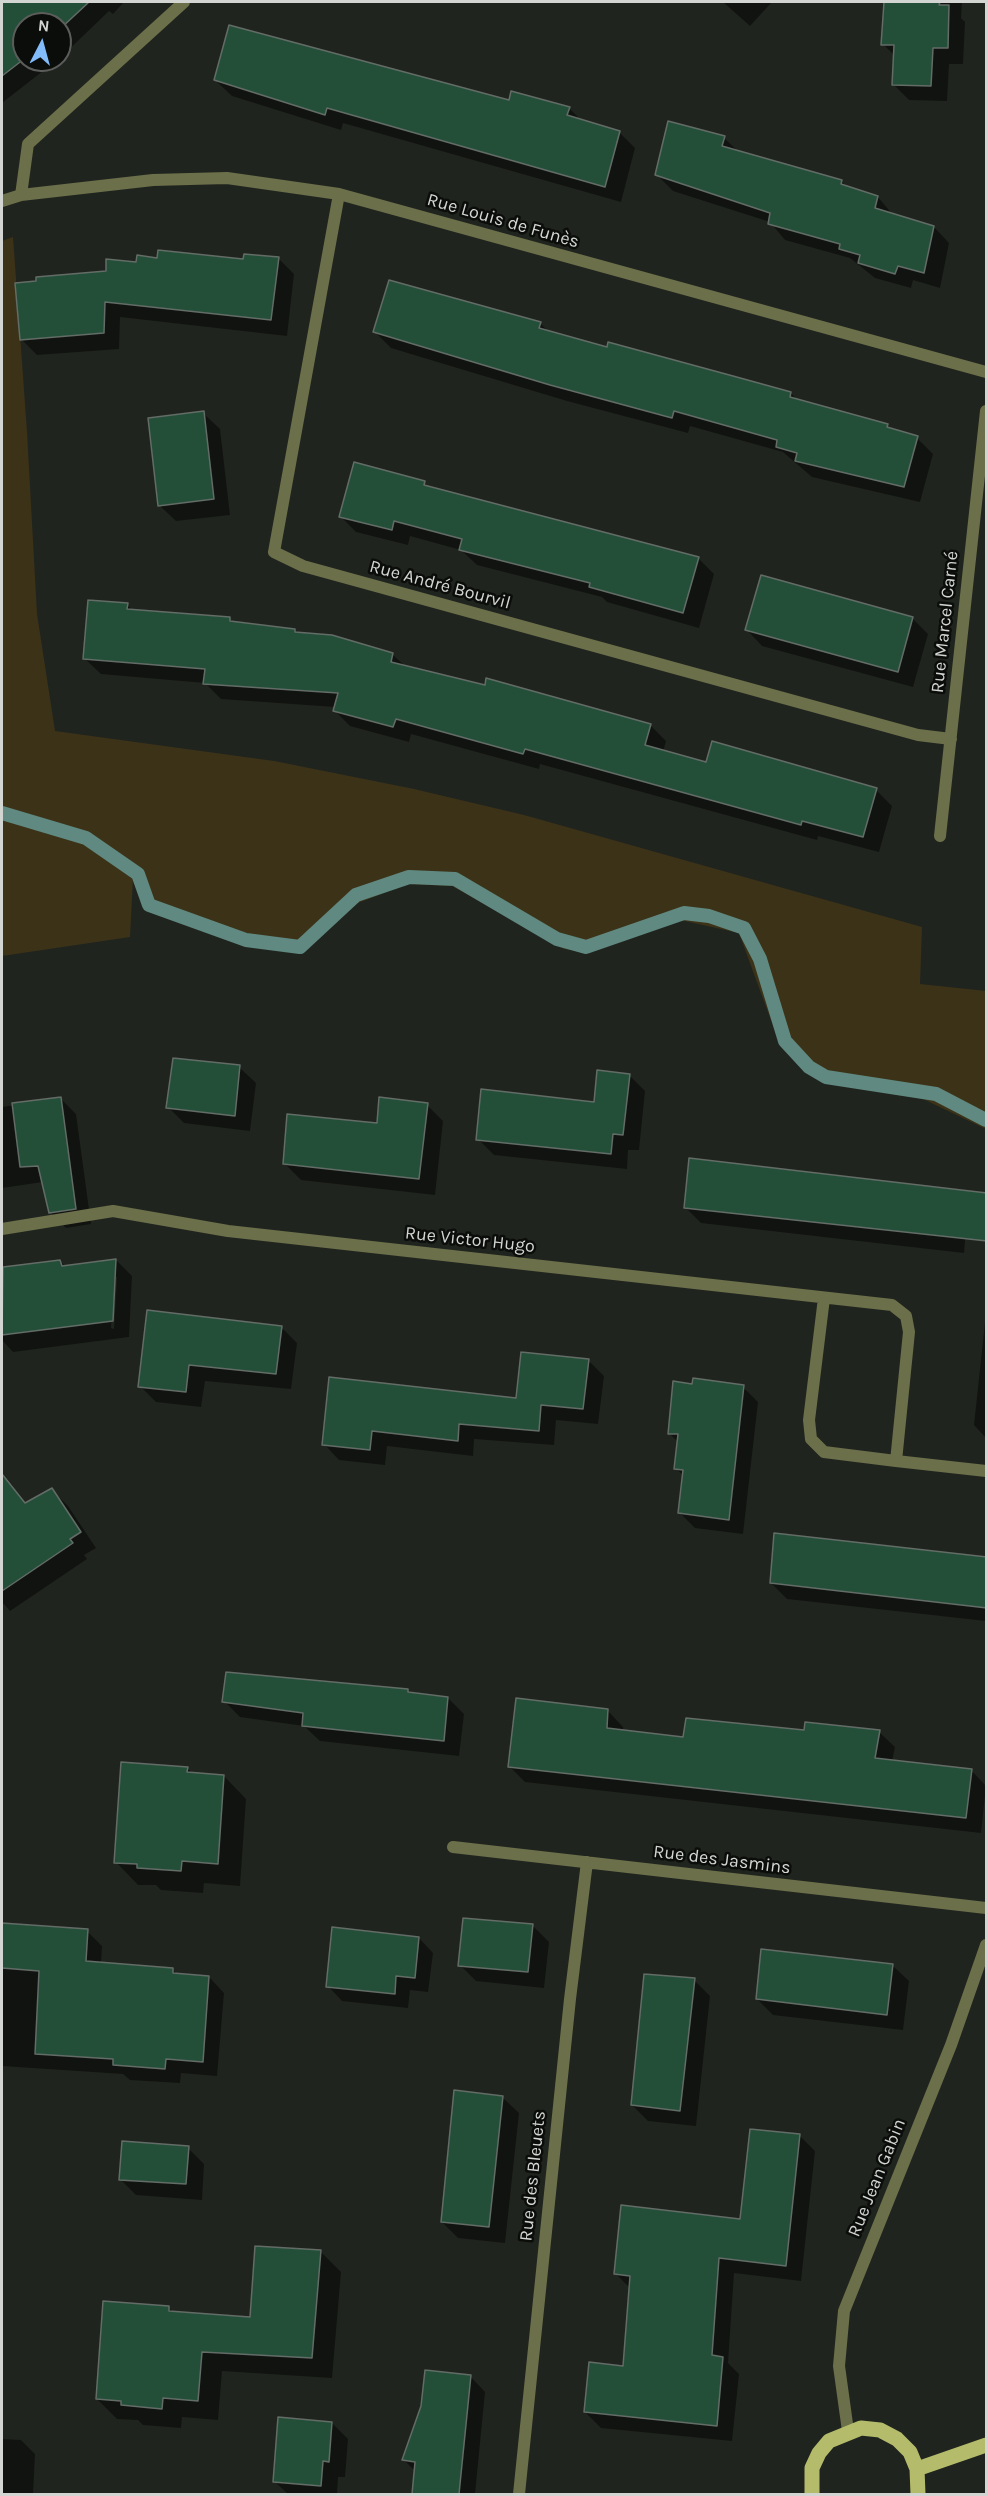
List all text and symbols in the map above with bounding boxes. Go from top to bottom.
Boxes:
north arrow [12,12,72,72]
text: N [37,16,50,36]
street label: Rue Louis de Funès [424,189,582,253]
street label: Rue Marcel Carné [927,550,963,694]
street label: Rue André Bourvil [367,556,513,614]
street label: Rue Victor Hugo [404,1222,536,1258]
street label: Rue des Jasmins [652,1841,792,1879]
street label: Rue des Bleuets [515,2110,551,2242]
street label: Rue Jean Gabin [844,2116,910,2240]

